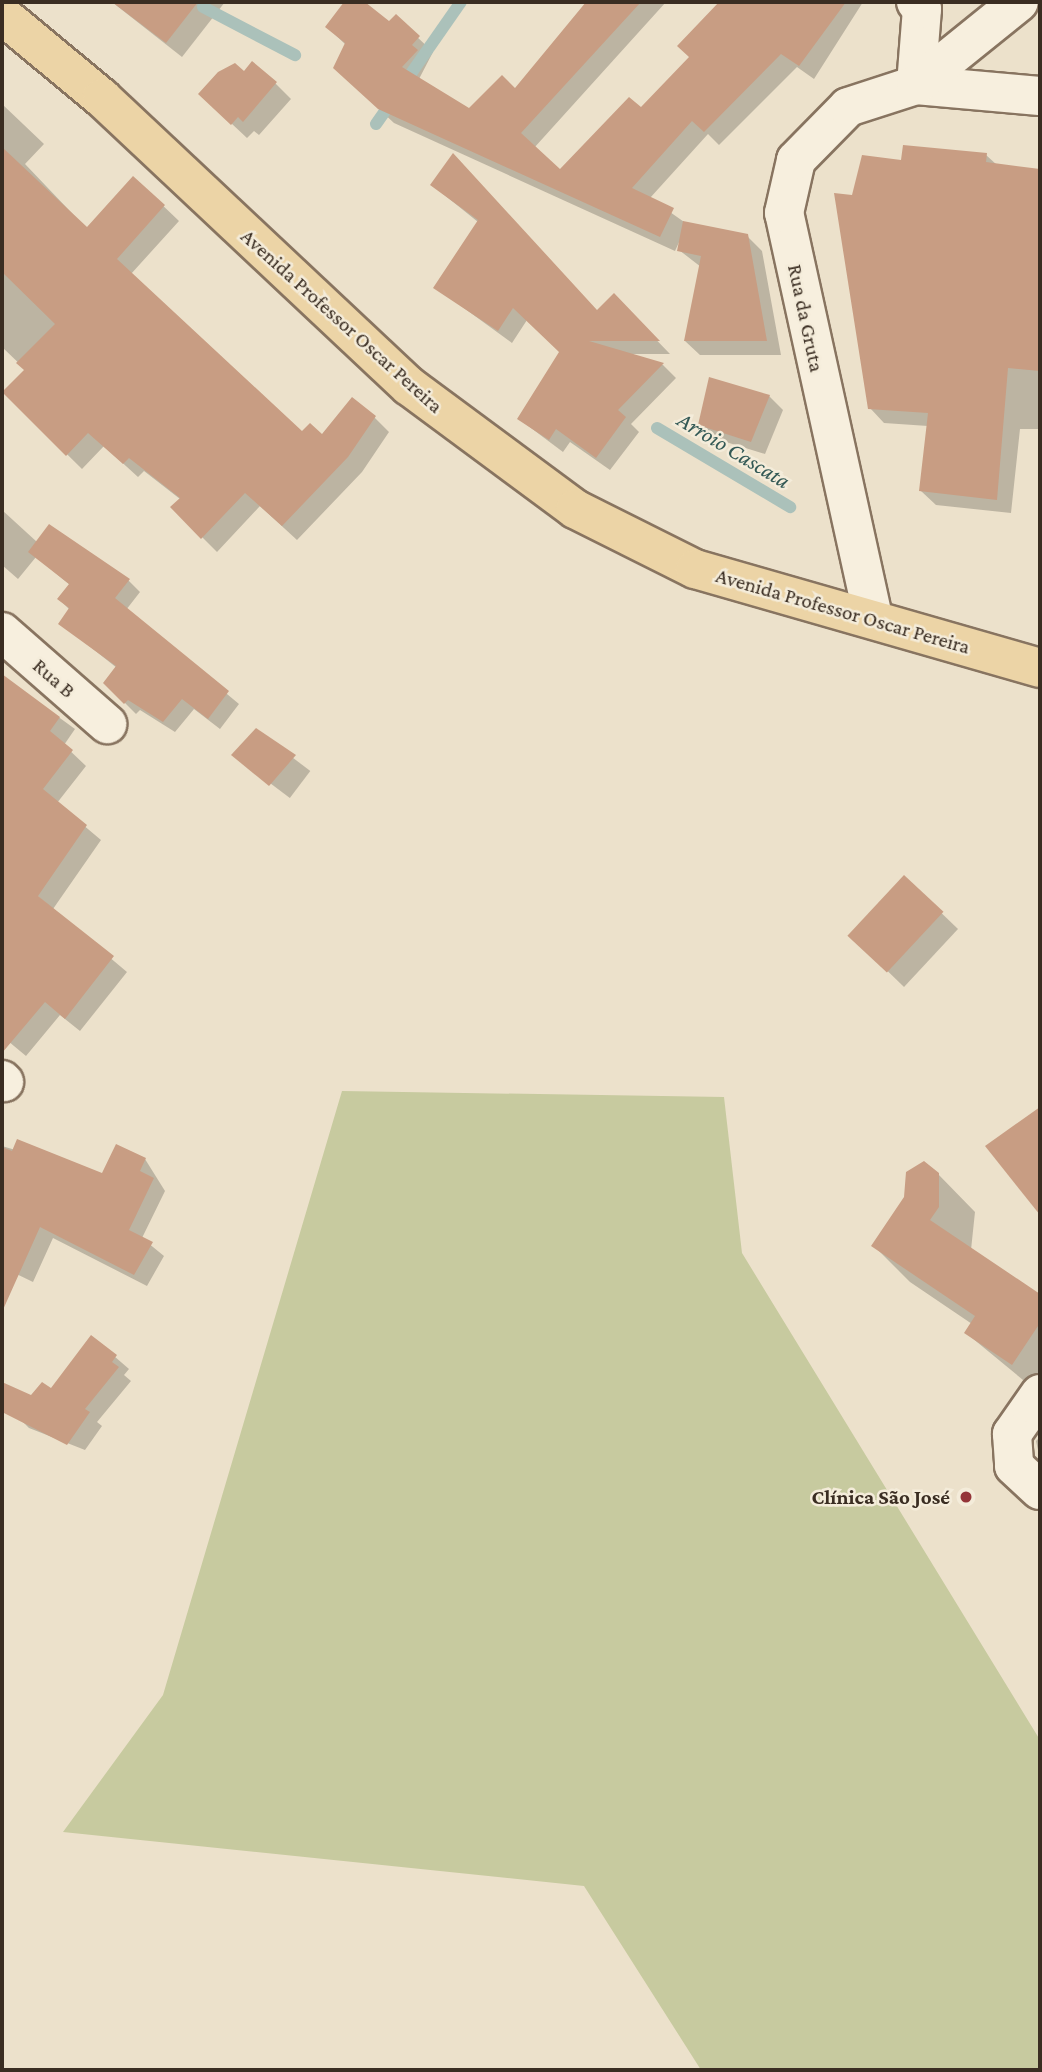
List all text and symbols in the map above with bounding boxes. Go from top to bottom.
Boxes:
street label: Avenida Professor Oscar Pereira [236,224,448,418]
street label: Rua da Gruta [782,262,830,374]
water label: Arroio Cascata [673,406,795,494]
street label: Avenida Professor Oscar Pereira [713,563,973,659]
street label: Rua B [28,653,80,703]
place label: Clínica São José [811,1484,950,1510]
marker: Clínica São José [956,1487,976,1507]

